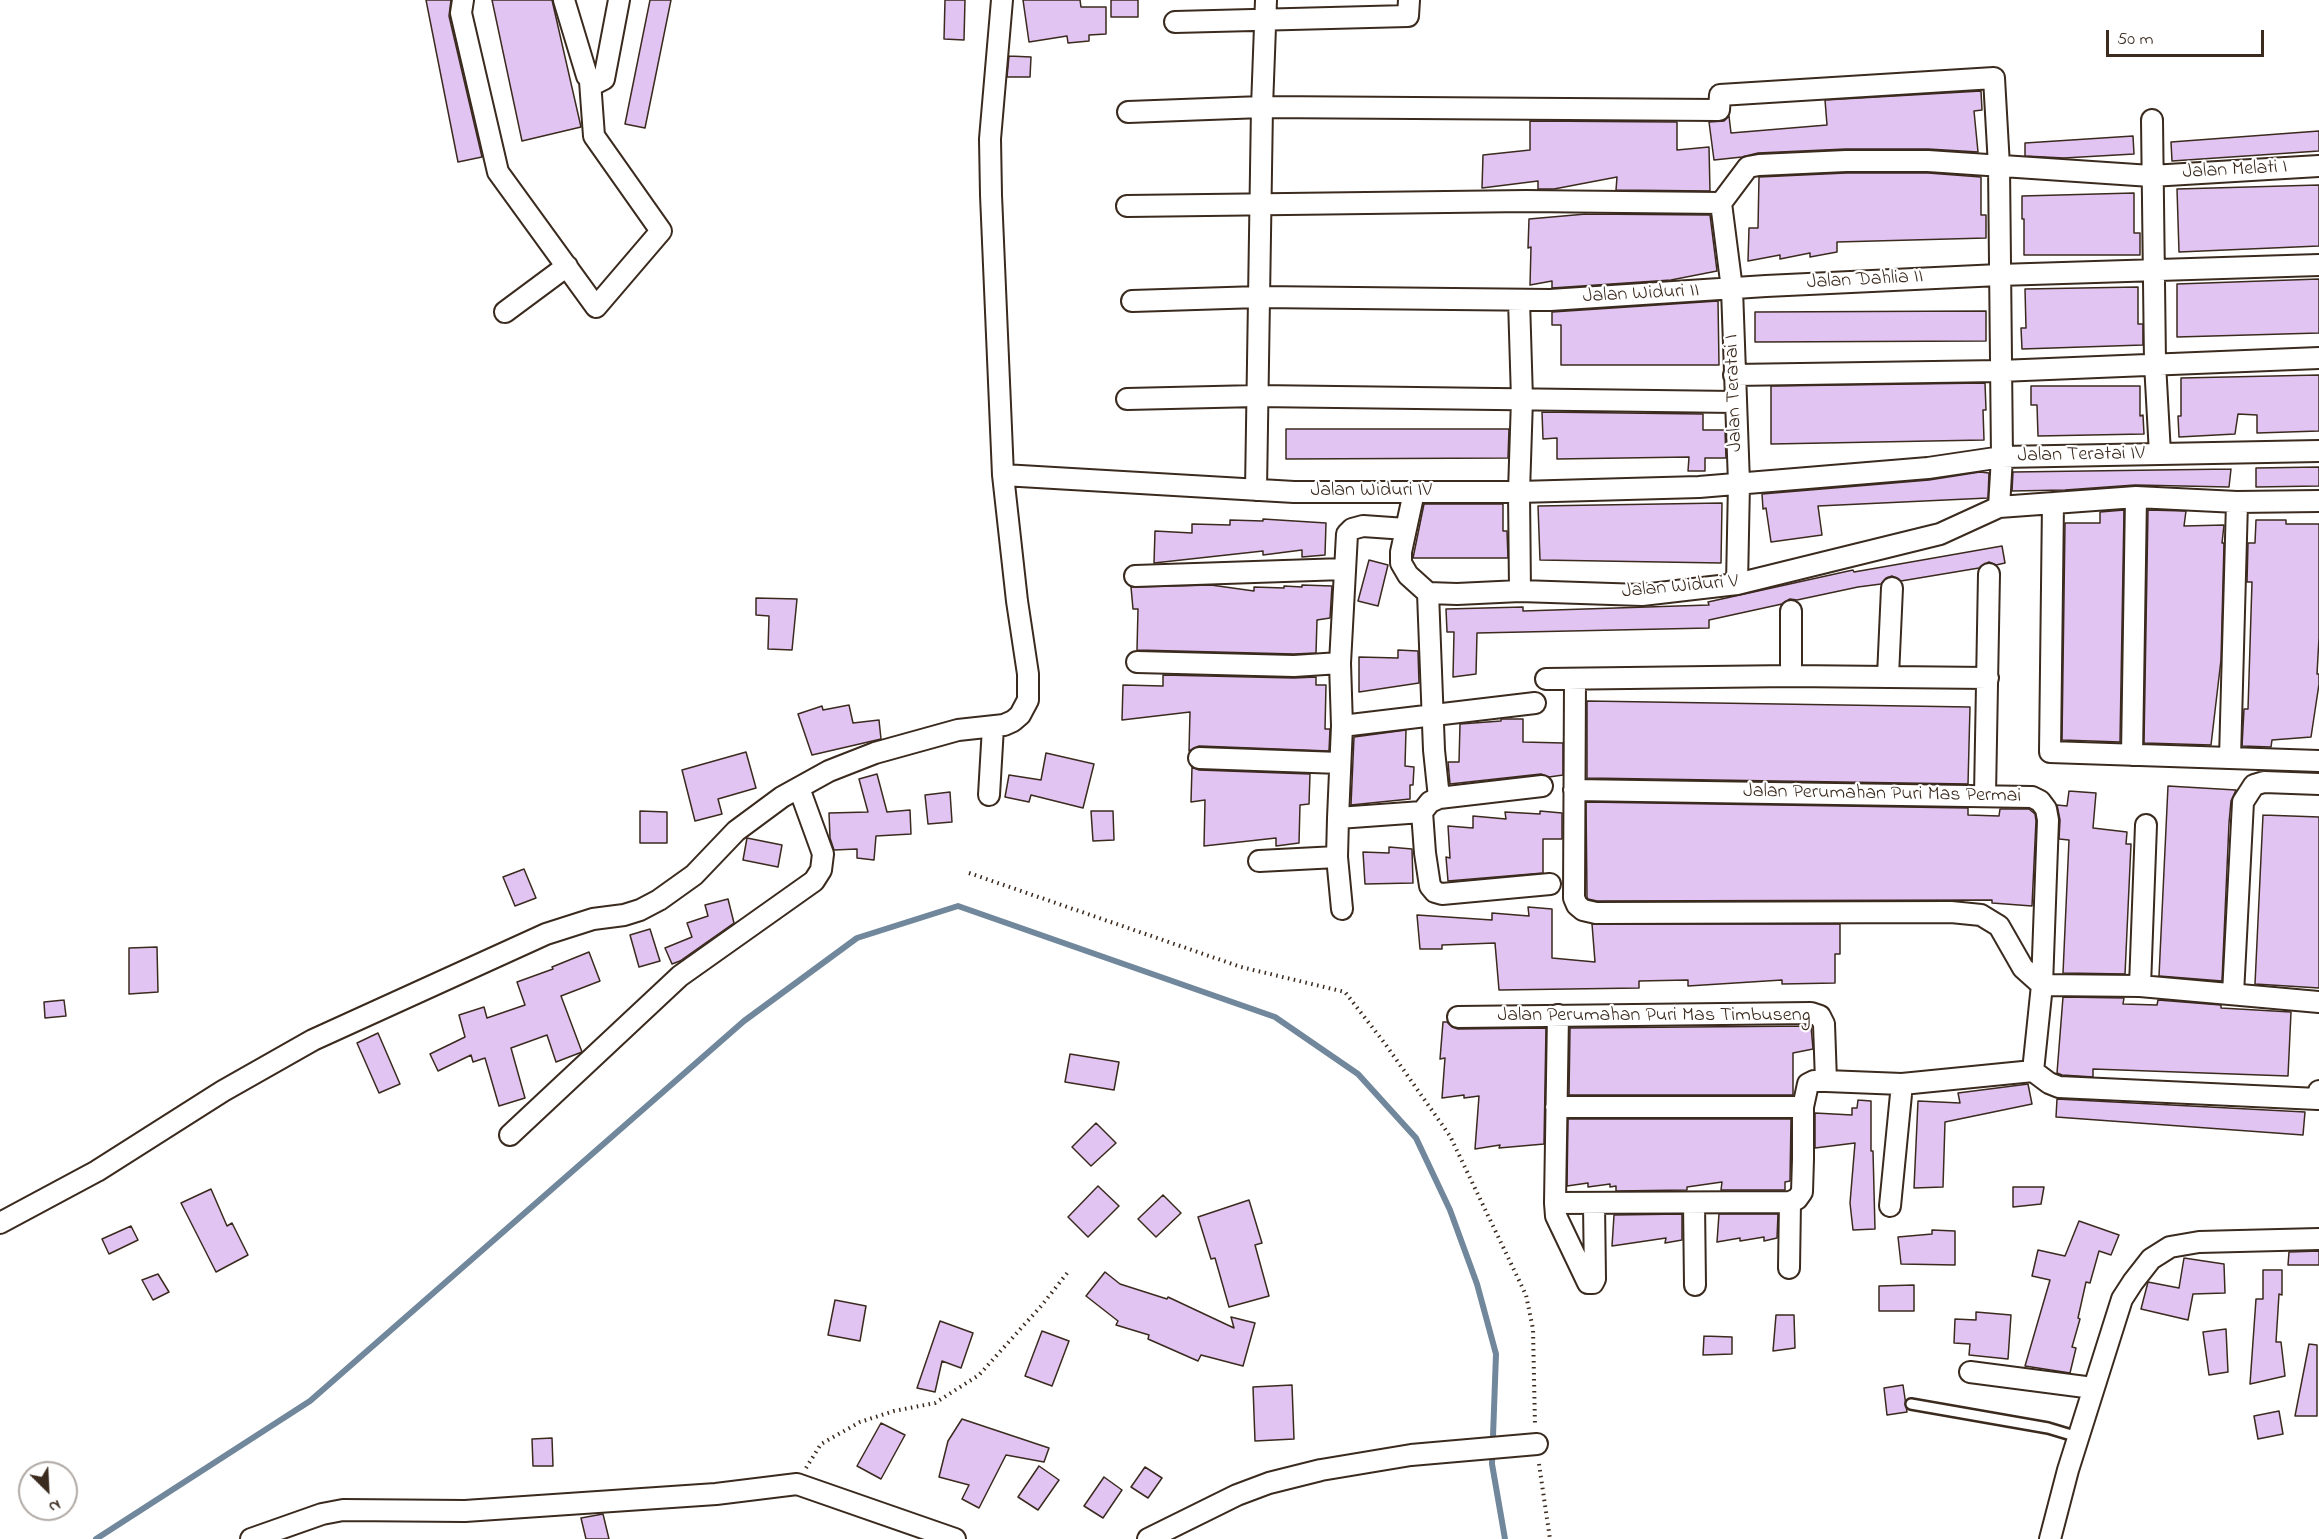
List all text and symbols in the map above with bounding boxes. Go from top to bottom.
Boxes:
scale bar [2109,18,2266,56]
text: 50 m [2117,27,2154,53]
street label: Jalan Melati I [2182,156,2288,186]
street label: Jalan Dahlia II [1806,266,1924,296]
street label: Jalan Widuri II [1582,280,1700,310]
street label: Jalan Teratai I [1721,334,1749,452]
street label: Jalan Teratai IV [2017,443,2145,469]
street label: Jalan Widuri IV [1310,480,1432,504]
street label: Jalan Widuri V [1621,571,1739,605]
street label: Jalan Perumahan Puri Mas Permai [1743,781,2021,809]
street label: Jalan Perumahan Puri Mas Timbuseng [1497,1005,1811,1029]
north arrow [18,1461,78,1521]
text: N [45,1492,64,1519]

